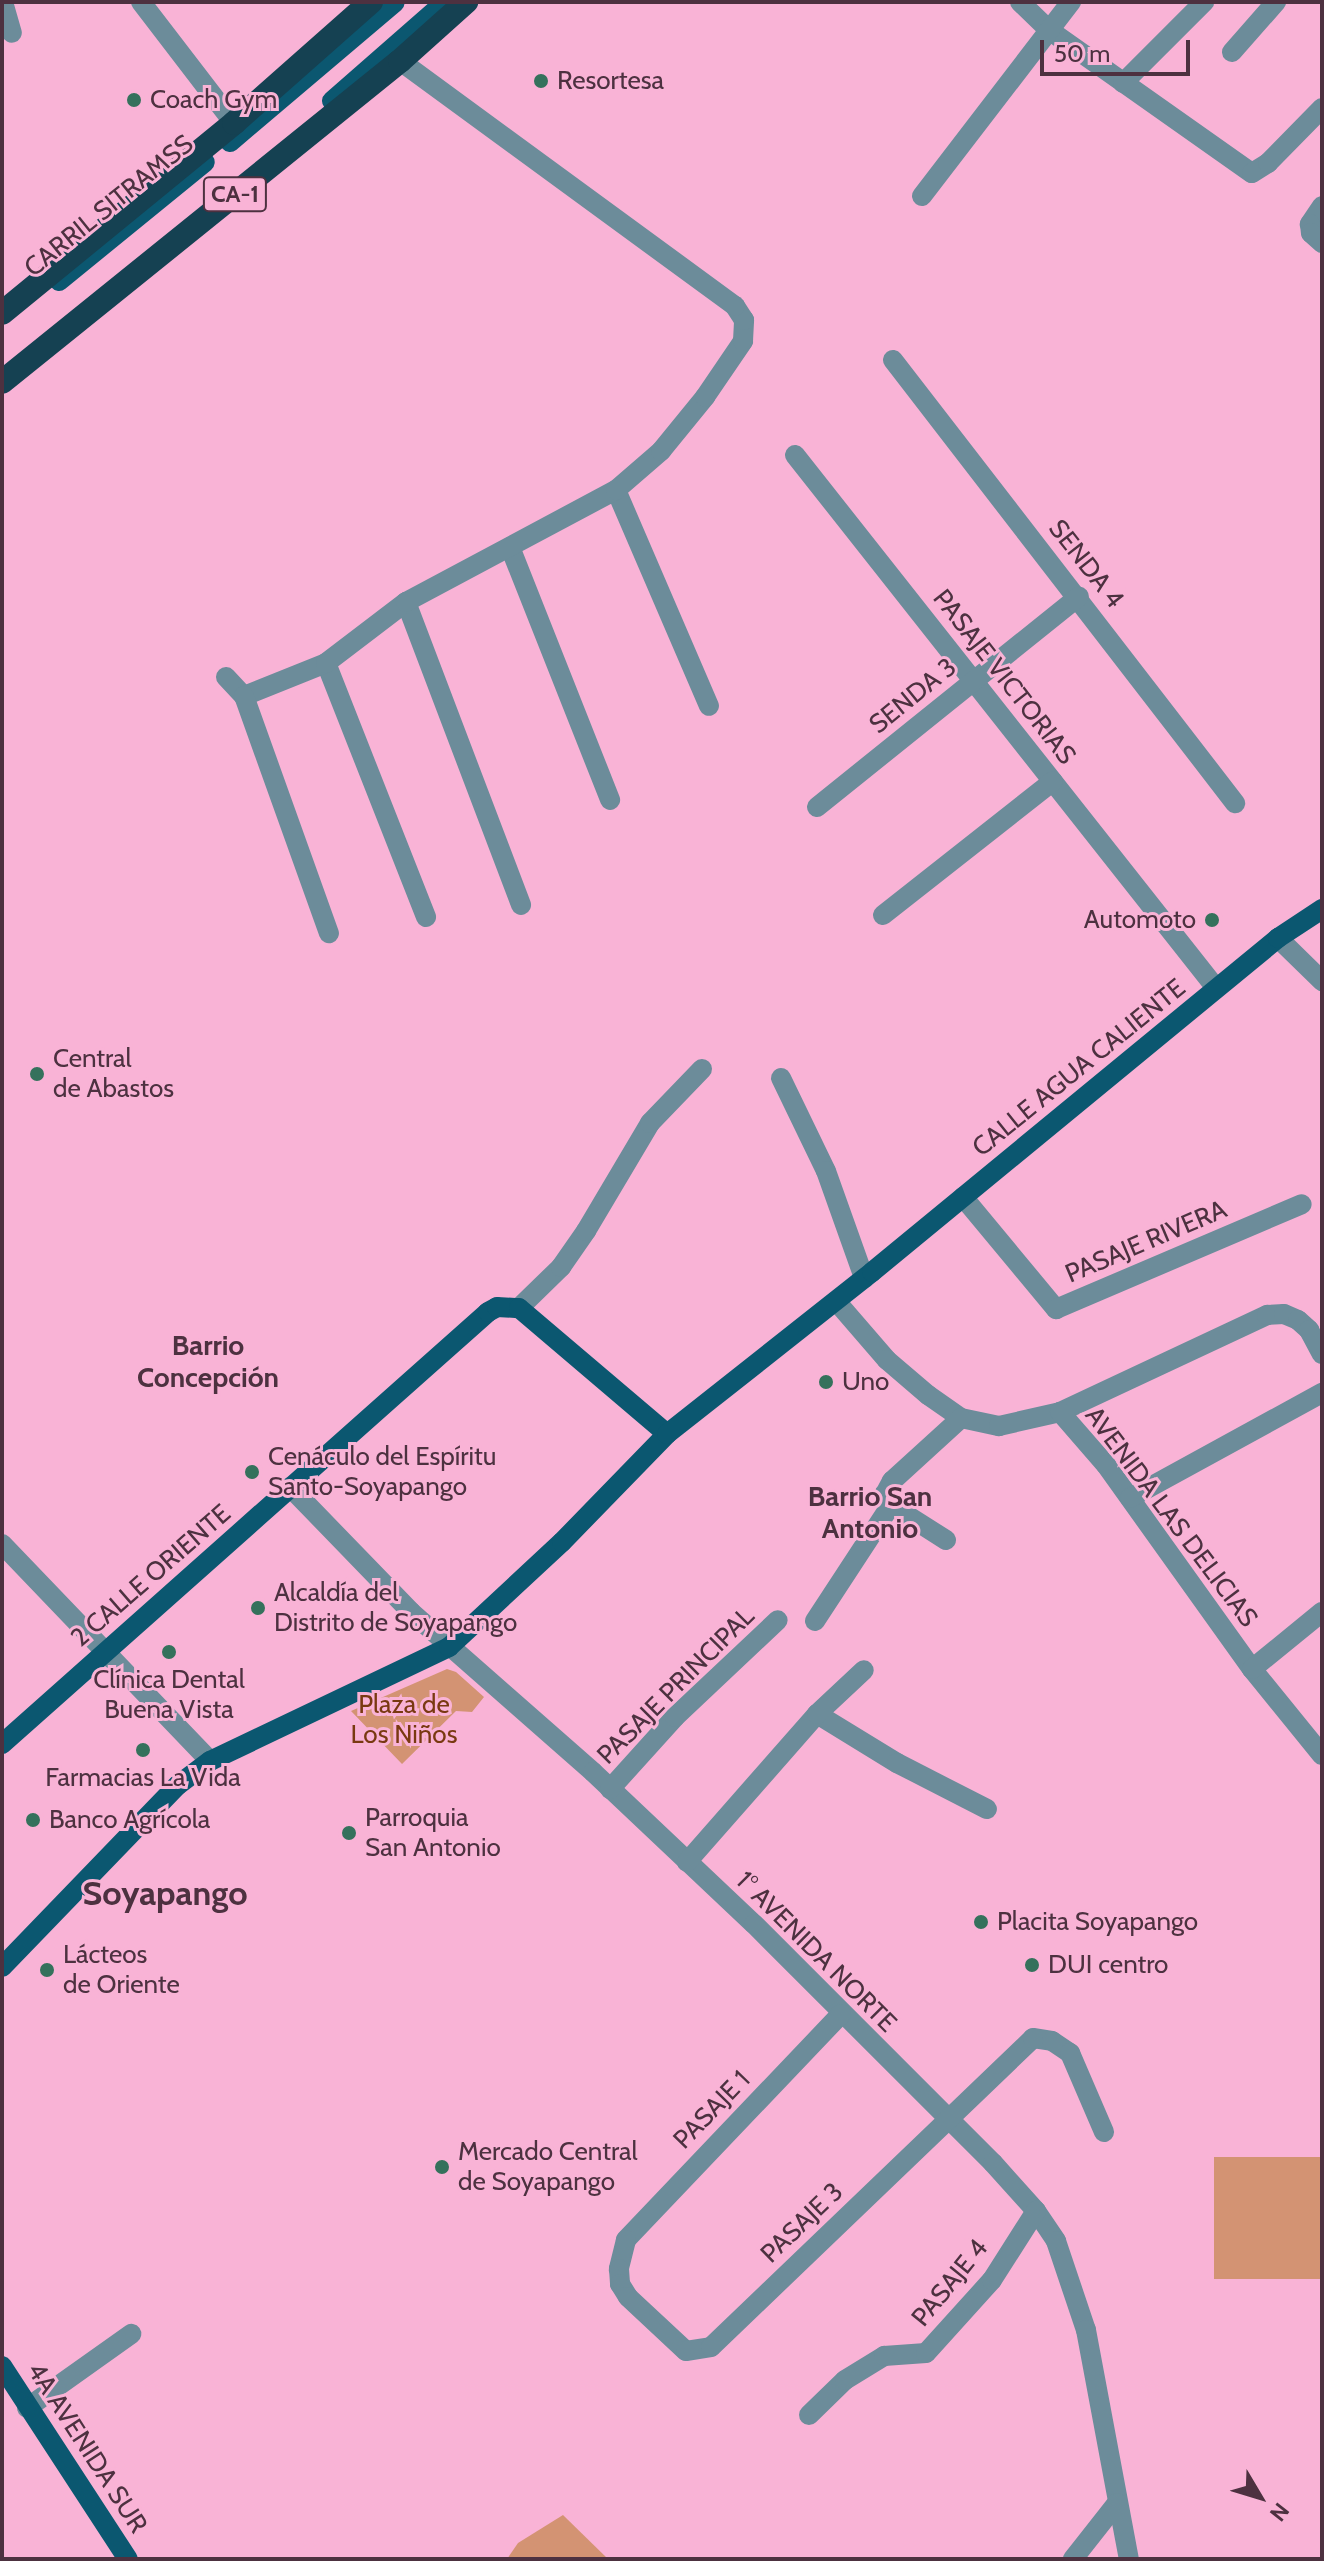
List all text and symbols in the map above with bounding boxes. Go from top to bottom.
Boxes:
scale bar [1044,24,1194,74]
text: 50 m [1054,39,1110,68]
place label: Resortesa [557,65,664,97]
marker: Resortesa [532,72,550,90]
place label: Coach Gym [150,84,277,116]
marker: Coach Gym [125,91,143,109]
street label: CARRIL SITRAMSS [18,129,200,283]
road number: CA-1 [201,174,269,214]
street label: SENDA 4 [1042,514,1130,614]
street label: PASAJE VICTORIAS [926,583,1082,771]
street label: SENDA 3 [863,652,963,740]
place label: Automoto [1084,904,1196,936]
marker: Automoto [1203,911,1221,929]
street label: CALLE AGUA CALIENTE [966,973,1192,1163]
place label: Central de Abastos [53,1043,174,1104]
marker: Central de Abastos [28,1065,46,1083]
street label: PASAJE RIVERA [1061,1194,1231,1290]
district label: Barrio Concepción [137,1328,279,1394]
place label: Uno [842,1366,889,1398]
marker: Uno [817,1373,835,1391]
street label: AVENIDA LAS DELICIAS [1078,1401,1264,1633]
place label: Cenáculo del Espíritu Santo-Soyapango [268,1441,496,1502]
marker: Cenáculo del Espíritu Santo-Soyapango [243,1463,261,1481]
district label: Barrio San Antonio [808,1479,932,1545]
street label: 2 CALLE ORIENTE [65,1498,237,1654]
place label: Alcaldía del Distrito de Soyapango [274,1577,517,1638]
marker: Alcaldía del Distrito de Soyapango [249,1599,267,1617]
street label: PASAJE PRINCIPAL [591,1601,761,1771]
marker: Clínica Dental Buena Vista [160,1643,178,1661]
place label: Clínica Dental Buena Vista [93,1664,245,1726]
park label: Plaza de Los Niños [351,1689,457,1750]
marker: Farmacias La Vida [134,1741,152,1759]
place label: Farmacias La Vida [45,1762,241,1794]
place label: Parroquia San Antonio [365,1802,501,1864]
place label: Banco Agrícola [49,1804,210,1836]
marker: Banco Agrícola [24,1811,42,1829]
marker: Parroquia San Antonio [340,1824,358,1842]
street label: 1° AVENIDA NORTE [729,1865,903,2039]
district label: Soyapango [82,1874,248,1914]
place label: Placita Soyapango [997,1906,1198,1938]
marker: Placita Soyapango [972,1913,990,1931]
place label: Lácteos de Oriente [63,1939,180,2000]
place label: DUI centro [1048,1949,1168,1981]
marker: DUI centro [1023,1956,1041,1974]
marker: Lácteos de Oriente [38,1961,56,1979]
street label: PASAJE 1 [667,2064,757,2156]
place label: Mercado Central de Soyapango [458,2136,638,2198]
marker: Mercado Central de Soyapango [433,2158,451,2176]
street label: PASAJE 3 [754,2176,850,2270]
street label: PASAJE 4 [905,2233,995,2333]
street label: 4A AVENIDA SUR [20,2357,154,2539]
north arrow [1220,2457,1300,2537]
text: N [1264,2498,1295,2527]

